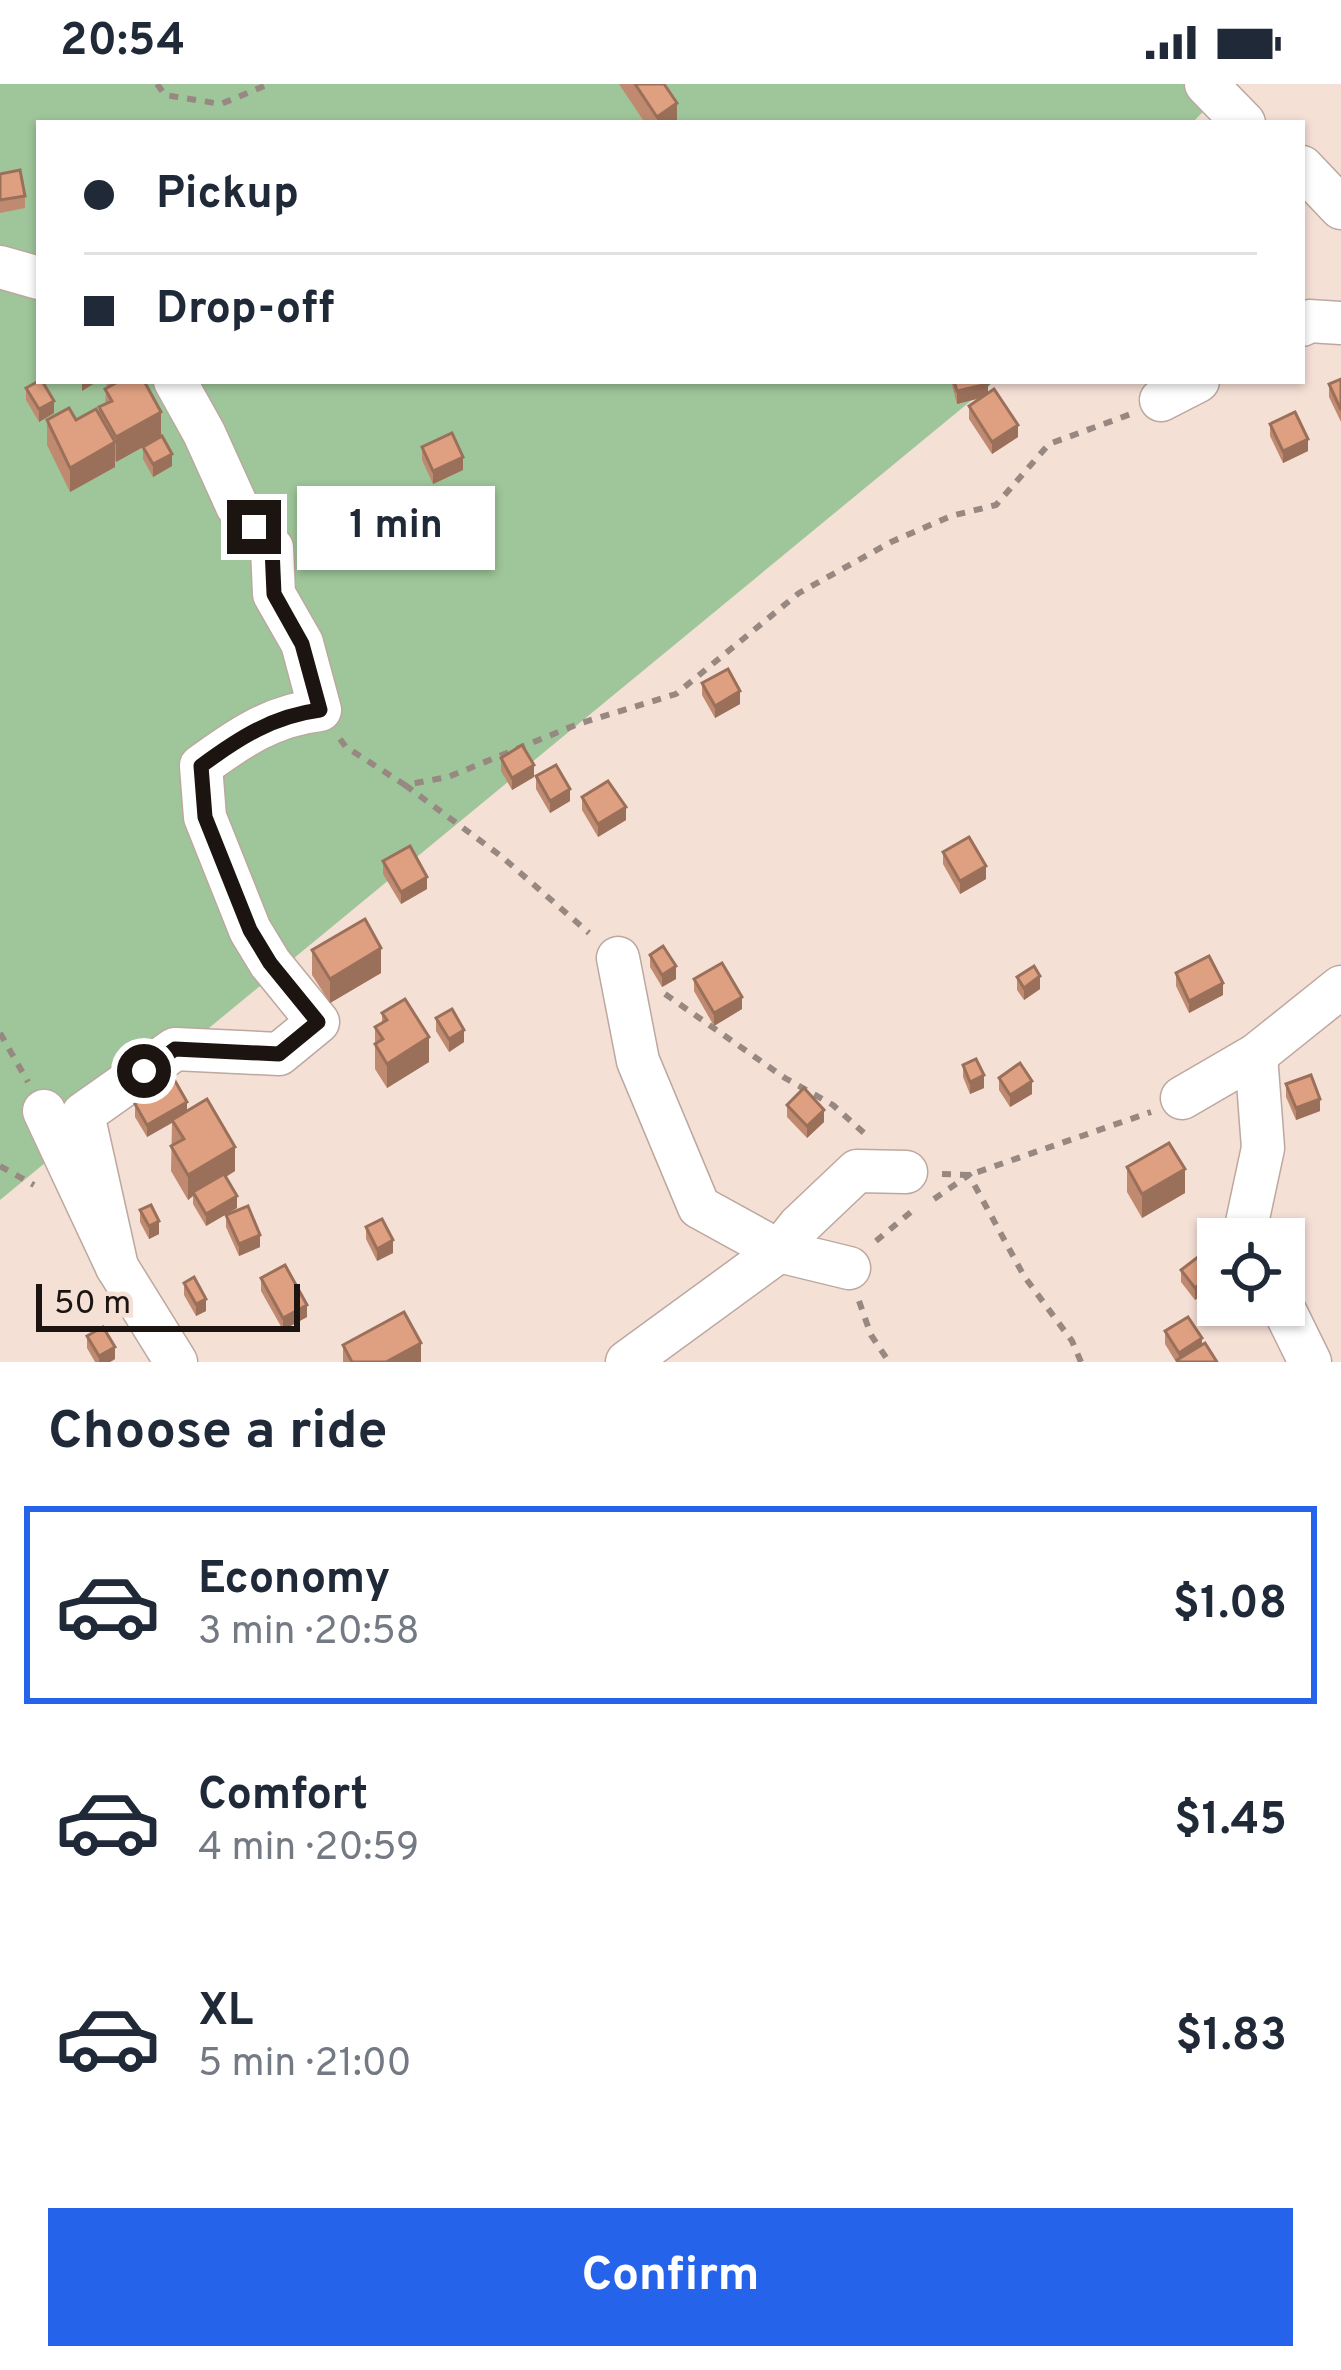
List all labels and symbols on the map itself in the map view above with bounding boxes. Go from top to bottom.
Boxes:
callout: 1 min [296,485,494,569]
route end [227,500,281,554]
route start [117,1044,171,1098]
scale bar [36,1278,300,1331]

